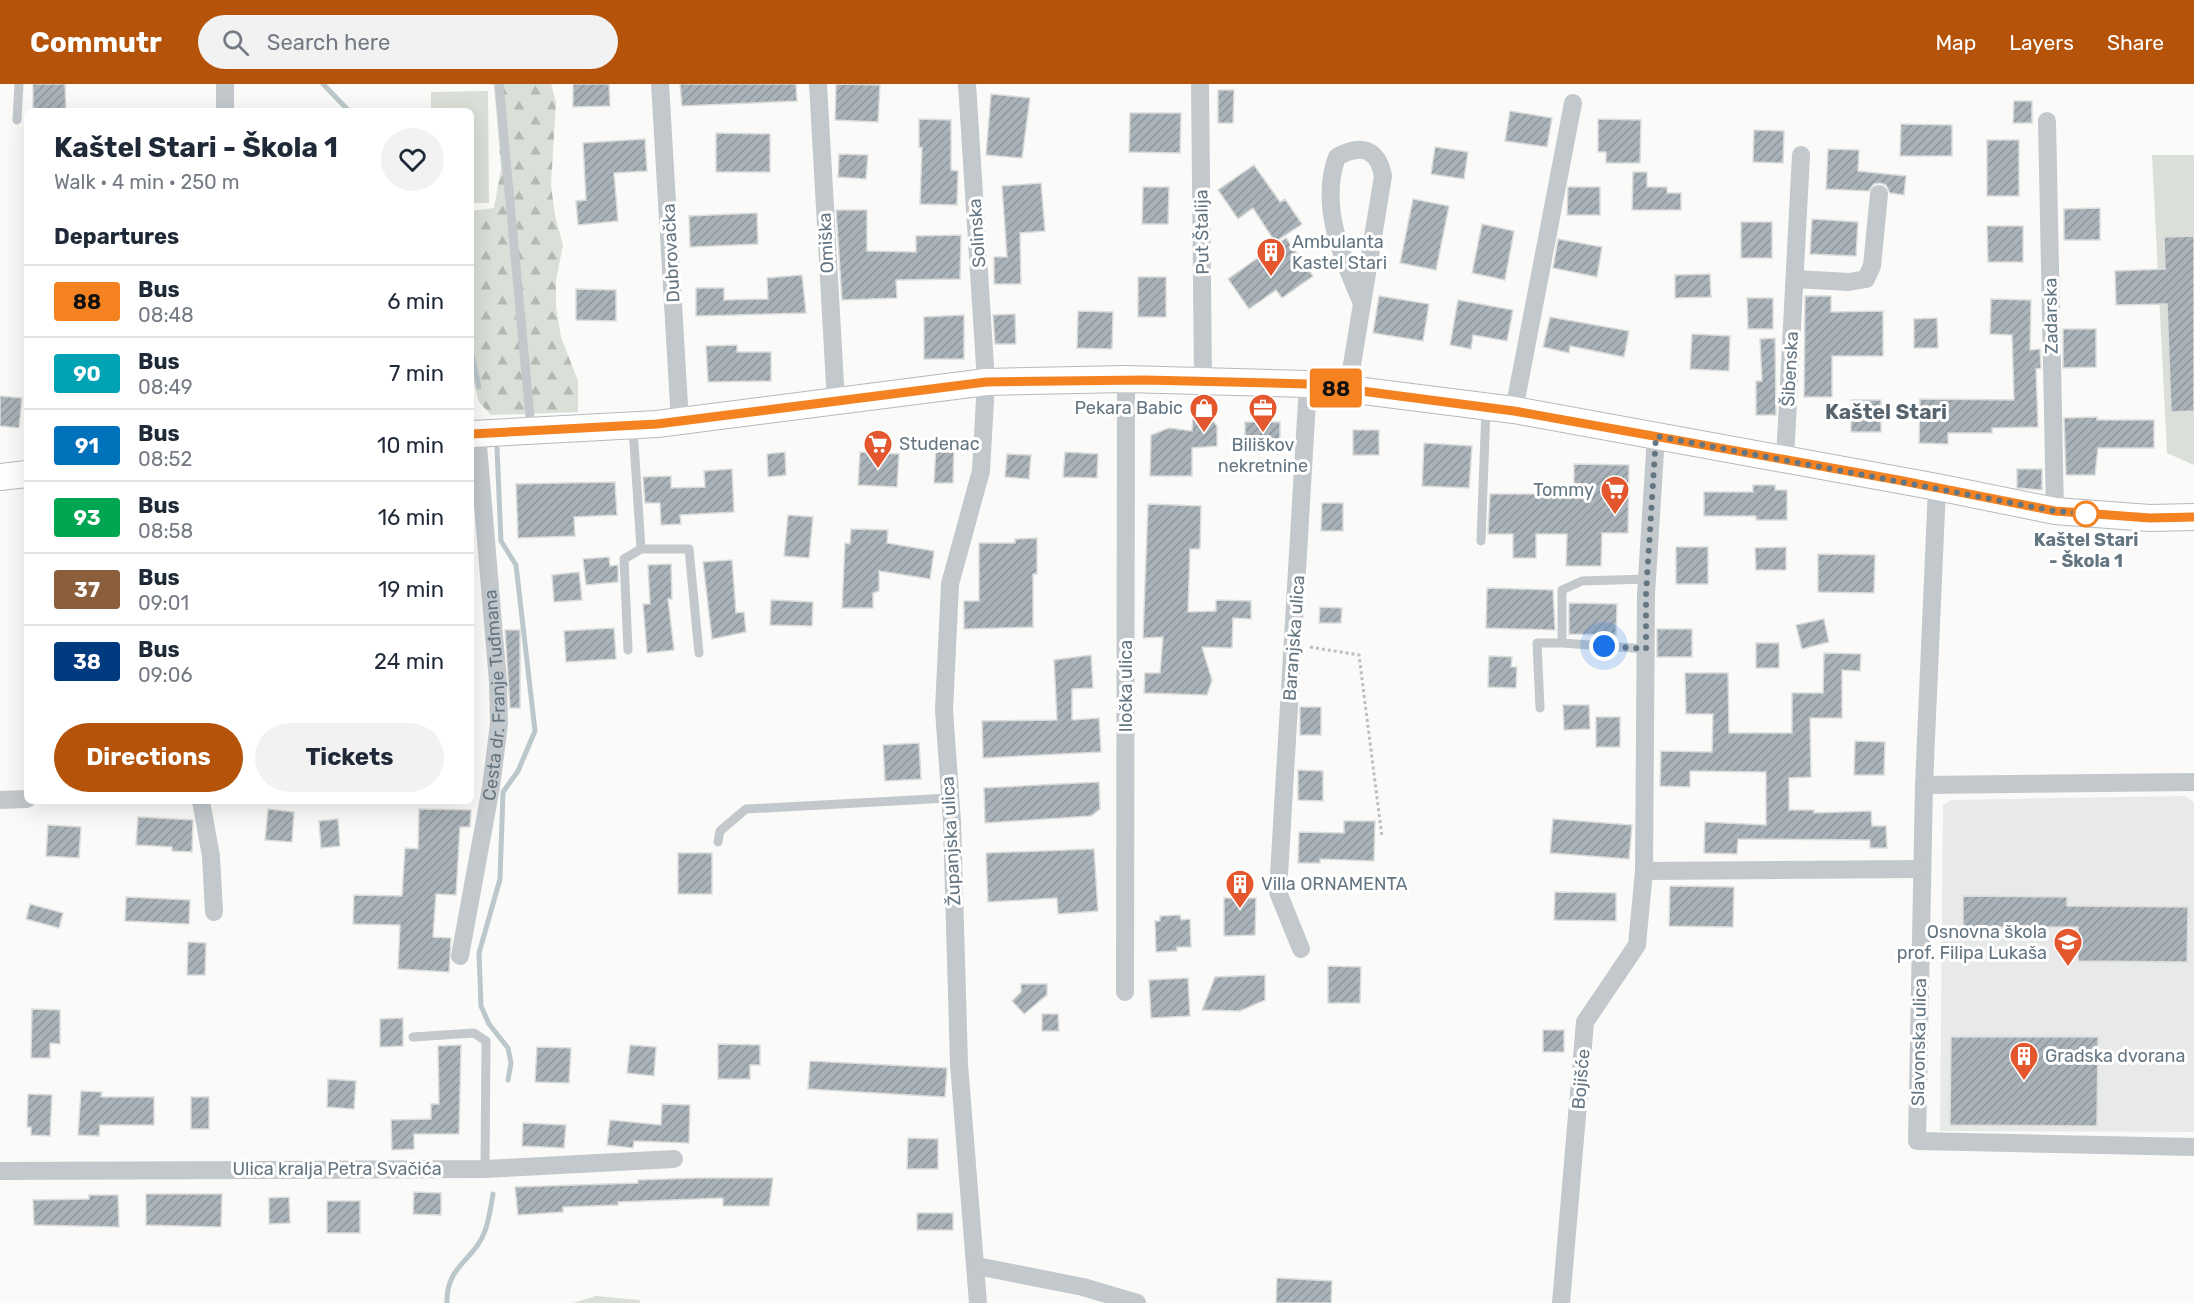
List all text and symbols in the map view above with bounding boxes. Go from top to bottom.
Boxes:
search box [198,15,618,69]
text: Commutr [30,26,162,59]
icon: search [219,26,252,59]
text: Search here [267,29,390,56]
text: Map [1935,30,1976,55]
text: Layers [2009,30,2074,55]
text: Share [2107,30,2164,55]
button: heart [381,128,444,191]
text: Kaštel Stari - Škola 1 [54,131,338,164]
text: Walk · 4 min · 250 m [54,170,239,194]
street label: Put Štalija [1190,189,1214,275]
street label: Solinska [964,198,990,268]
street label: Dubrovačka [657,203,685,303]
street label: Omiška [813,212,839,274]
text: Departures [54,223,179,250]
place label: Ambulanta Kastel Stari [1292,231,1387,274]
building icon: Ambulanta Kastel Stari [1255,236,1287,278]
text: Bus [138,276,180,303]
street label: Zadarska [2039,278,2063,354]
text: 6 min [387,288,444,315]
text: 88 [73,289,101,314]
text: 08:48 [138,303,194,327]
street label: Šibenska [1777,331,1803,407]
text: Bus [138,348,180,375]
text: 7 min [389,360,444,387]
text: 90 [73,361,101,386]
line badge: 88 [1309,368,1363,408]
text: 08:49 [138,375,193,399]
text: 88 [1322,376,1350,401]
shop icon: Pekara Babic [1188,392,1220,434]
office icon: Biliškov nekretnine [1247,392,1279,434]
place label: Pekara Babic [1074,397,1183,419]
district label: Kaštel Stari [1825,399,1947,424]
text: Bus [138,420,180,447]
supermarket icon: Studenac [862,428,894,470]
text: 10 min [377,432,444,459]
text: 91 [75,433,99,458]
place label: Studenac [899,433,980,455]
place label: Biliškov nekretnine [1218,434,1308,477]
text: 08:52 [138,447,192,471]
supermarket icon: Tommy [1599,474,1631,516]
place label: Tommy [1533,479,1594,501]
text: Bus [138,492,180,519]
marker: Kaštel Stari - Škola 1 [2073,501,2099,527]
text: 16 min [378,504,444,531]
text: 93 [73,505,101,530]
text: 08:58 [138,519,193,543]
place label: Kaštel Stari - Škola 1 [2034,529,2138,572]
text: Bus [138,564,180,591]
street label: Baranjska ulica [1279,574,1309,702]
text: 19 min [378,576,444,603]
text: 37 [74,577,100,602]
street label: Cesta dr. Franje Tuđmana [478,589,510,803]
text: 09:01 [138,591,189,615]
your location [1589,631,1619,661]
text: Bus [138,636,180,663]
street label: Iločka ulica [1115,640,1137,732]
text: 24 min [374,648,444,675]
text: 38 [73,649,101,674]
text: 09:06 [138,663,192,687]
button: Directions [54,723,243,792]
button: Tickets [255,723,444,792]
street label: Županjska ulica [937,776,965,906]
building icon: Villa ORNAMENTA [1224,868,1256,910]
place label: Villa ORNAMENTA [1261,873,1408,895]
place label: Osnovna škola prof. Filipa Lukaša [1897,921,2047,964]
school or university icon: Osnovna škola prof. Filipa Lukaša [2052,926,2084,968]
street label: Slavonska ulica [1907,978,1931,1106]
building icon: Gradska dvorana [2008,1040,2040,1082]
place label: Gradska dvorana [2045,1045,2185,1067]
street label: Bojišće [1567,1048,1595,1110]
street label: Ulica kralja Petra Svačića [232,1158,442,1180]

